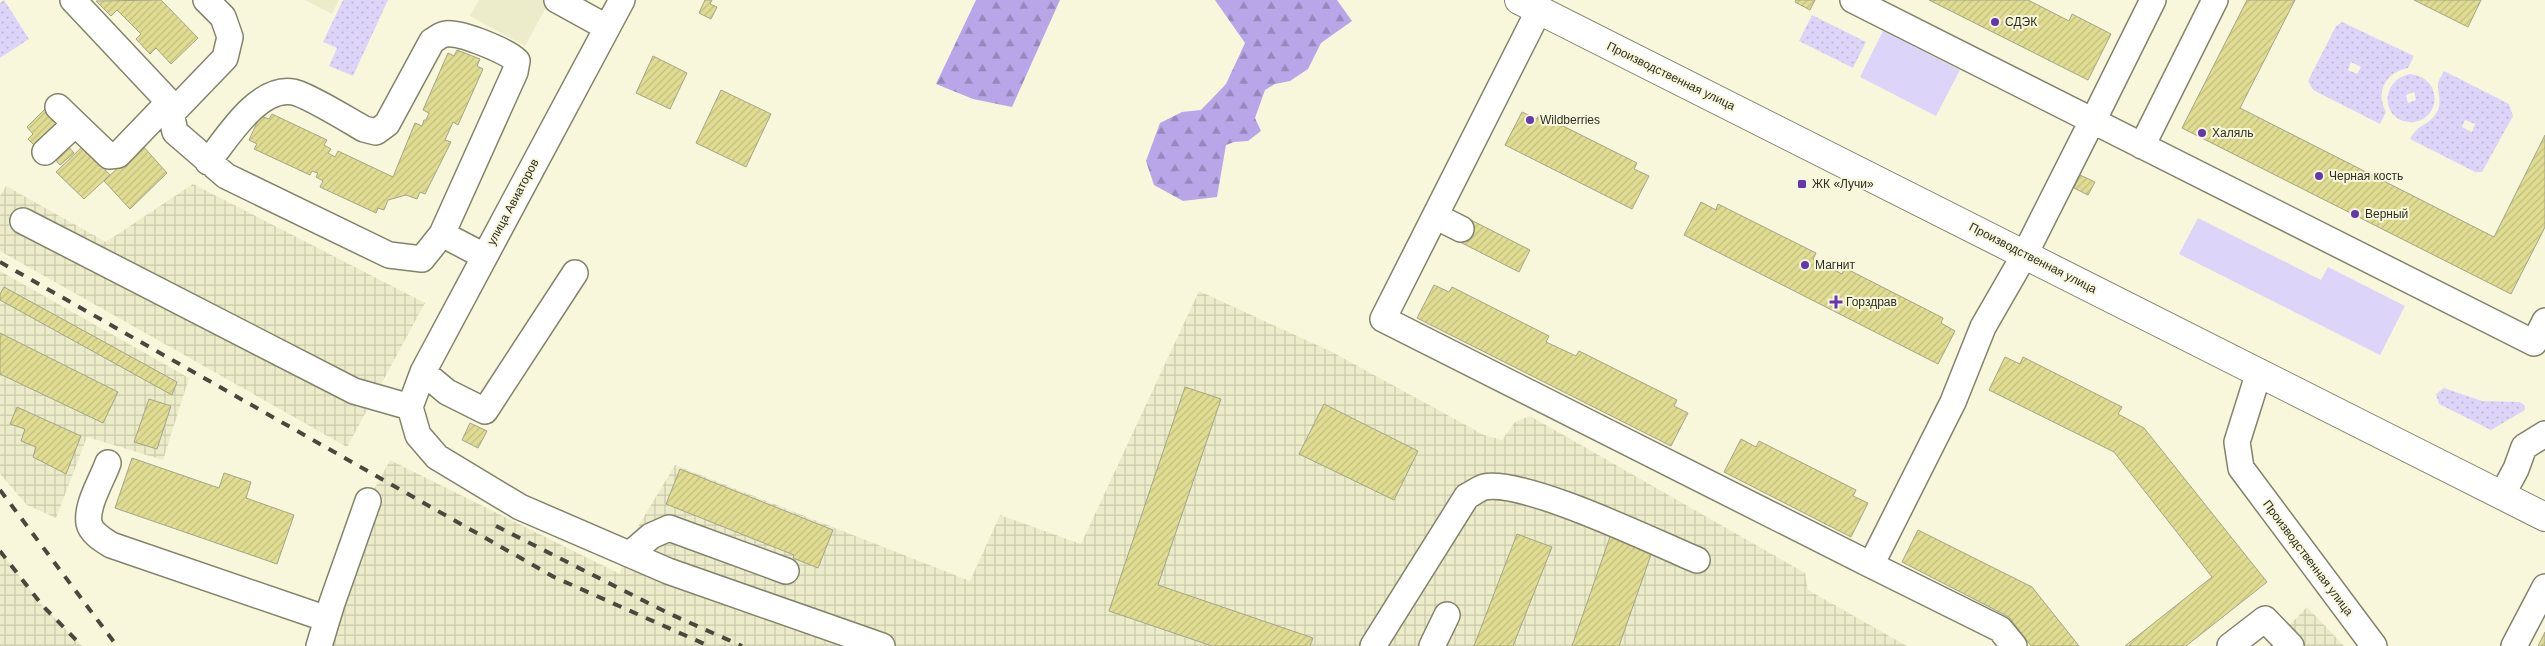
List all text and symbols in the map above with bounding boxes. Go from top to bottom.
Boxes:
place label: СДЭК [2005,15,2037,29]
marker: СДЭК [1989,16,2001,28]
street label: Производственная улица [1605,39,1738,113]
place label: Wildberries [1540,113,1600,127]
marker: Wildberries [1524,114,1536,126]
place label: Халяль [2212,126,2253,140]
marker: Халяль [2196,127,2208,139]
street label: улица Авиаторов [484,157,542,247]
place label: Черная кость [2329,169,2403,183]
marker: Черная кость [2313,170,2325,182]
place label: ЖК «Лучи» [1812,177,1874,191]
marker: ЖК «Лучи» [1796,178,1808,190]
place label: Верный [2365,207,2408,221]
marker: Верный [2349,208,2361,220]
street label: Производственная улица [1967,220,2099,296]
place label: Магнит [1815,258,1856,272]
marker: Магнит [1799,259,1811,271]
place label: Горздрав [1846,295,1897,309]
marker: Горздрав [1830,296,1842,308]
street label: Производственная улица [2260,497,2356,619]

